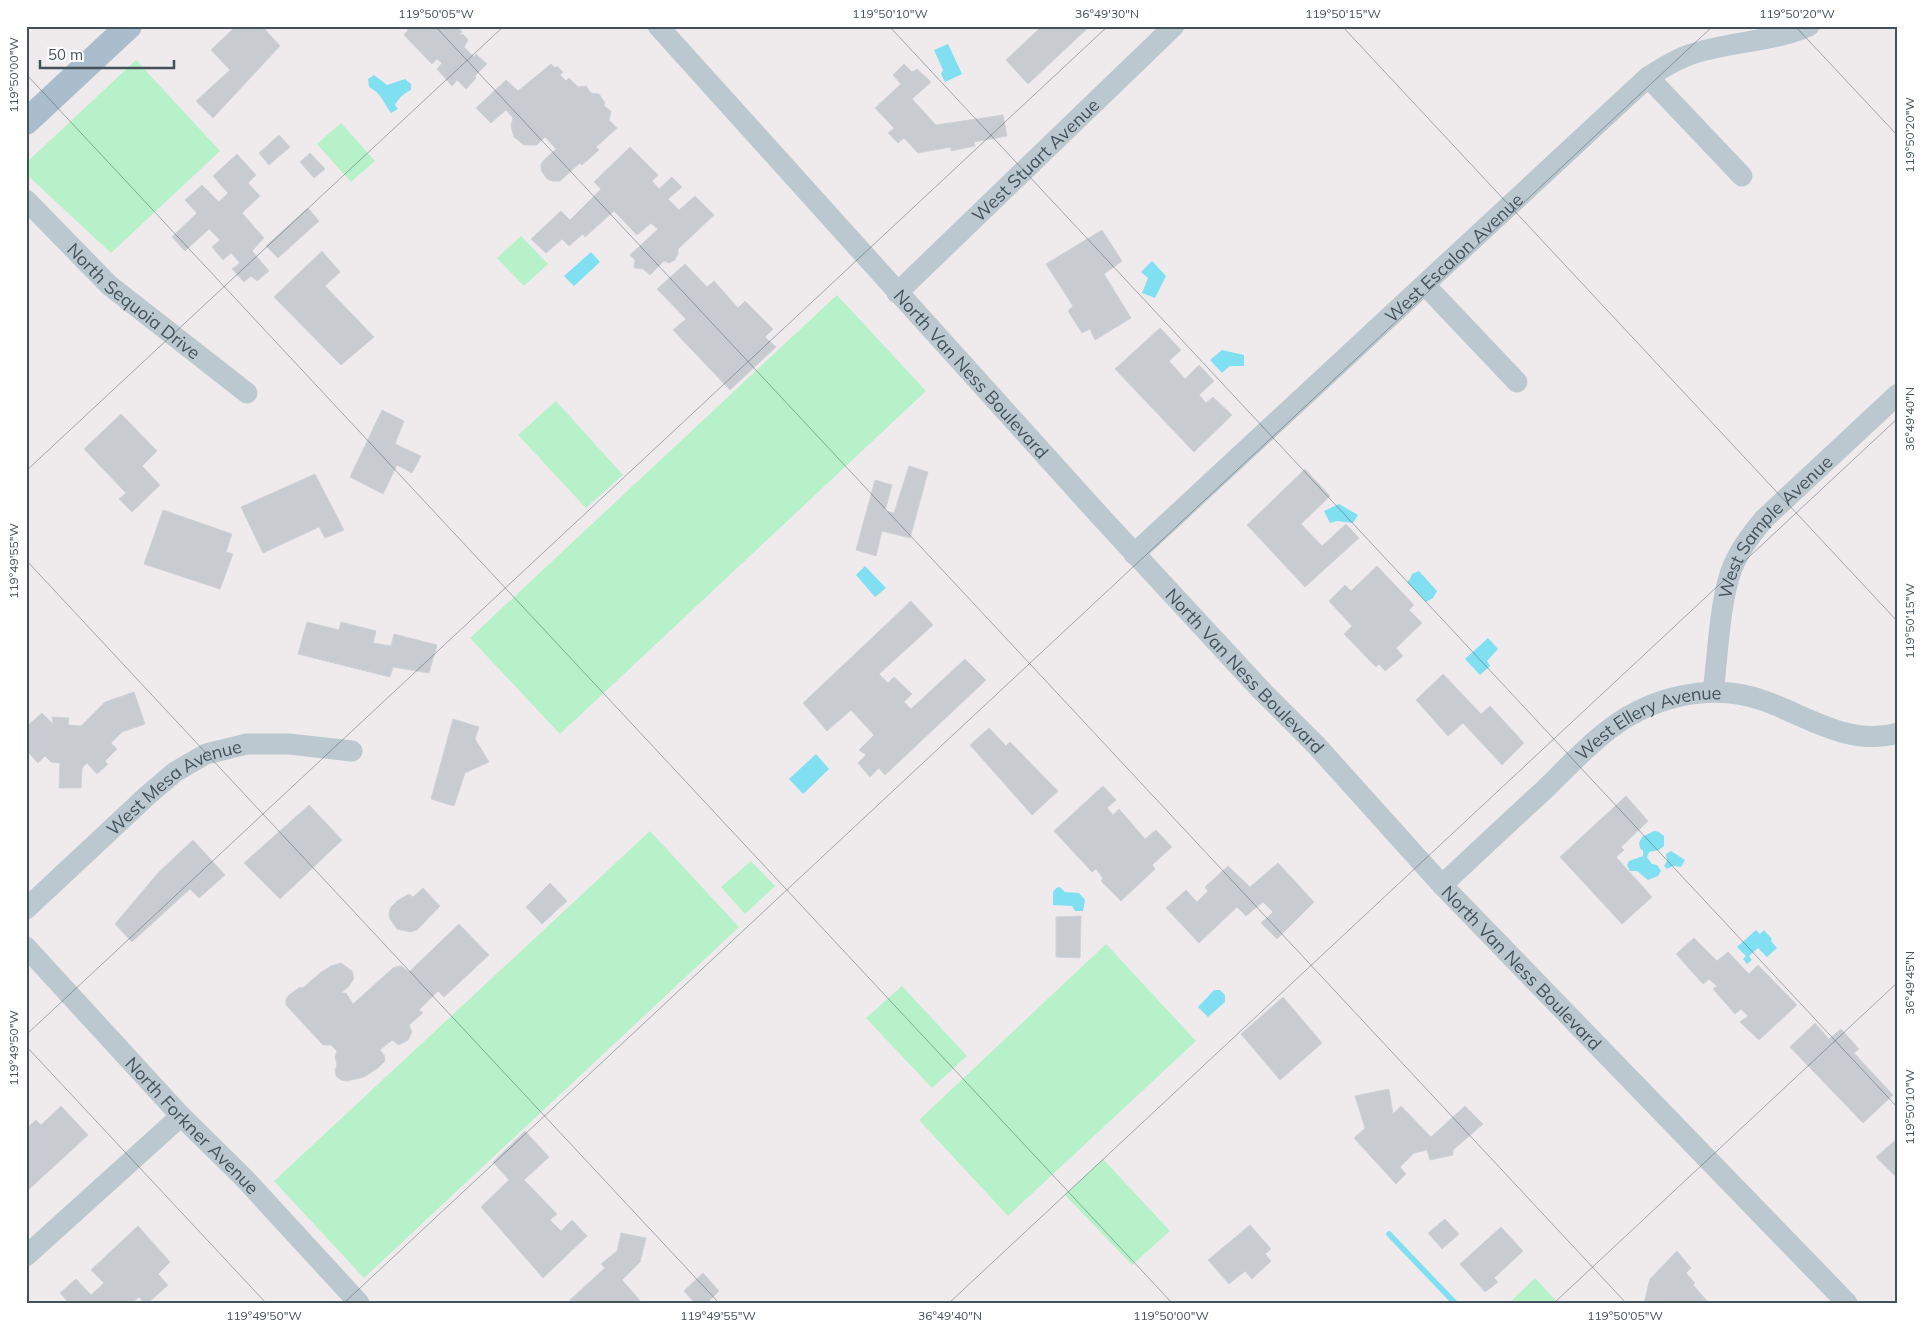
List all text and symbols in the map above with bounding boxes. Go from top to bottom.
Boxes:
text: 119°50'05"W [398,6,474,21]
text: 119°50'10"W [852,6,928,21]
text: 36°49'30"N [1075,6,1139,21]
text: 119°50'15"W [1305,6,1381,21]
text: 119°50'20"W [1759,6,1835,21]
text: 119°50'00"W [6,37,21,113]
scale bar [40,38,174,70]
text: 50 m [48,45,83,64]
street label: West Stuart Avenue [967,93,1104,226]
text: 119°50'20"W [1902,97,1917,173]
street label: West Escalon Avenue [1380,188,1527,327]
street label: North Sequoia Drive [62,238,205,364]
street label: North Van Ness Boulevard [889,284,1054,463]
text: 36°49'40"N [1902,387,1917,451]
street label: West Sample Avenue [1713,450,1837,601]
text: 119°49'55"W [6,523,21,599]
street label: North Van Ness Boulevard [1161,583,1329,758]
text: 119°50'15"W [1902,583,1917,659]
street label: West Ellery Avenue [1570,681,1721,765]
street label: West Mesa Avenue [101,734,244,840]
street label: North Van Ness Boulevard [1437,880,1607,1055]
text: 36°49'45"N [1902,951,1917,1015]
text: 119°49'50"W [6,1010,21,1086]
street label: North Forkner Avenue [121,1052,264,1199]
text: 119°50'10"W [1902,1069,1917,1145]
text: 119°49'50"W [226,1308,302,1323]
text: 119°49'55"W [680,1308,756,1323]
text: 36°49'40"N [918,1308,982,1323]
text: 119°50'00"W [1133,1308,1209,1323]
text: 119°50'05"W [1587,1308,1663,1323]

